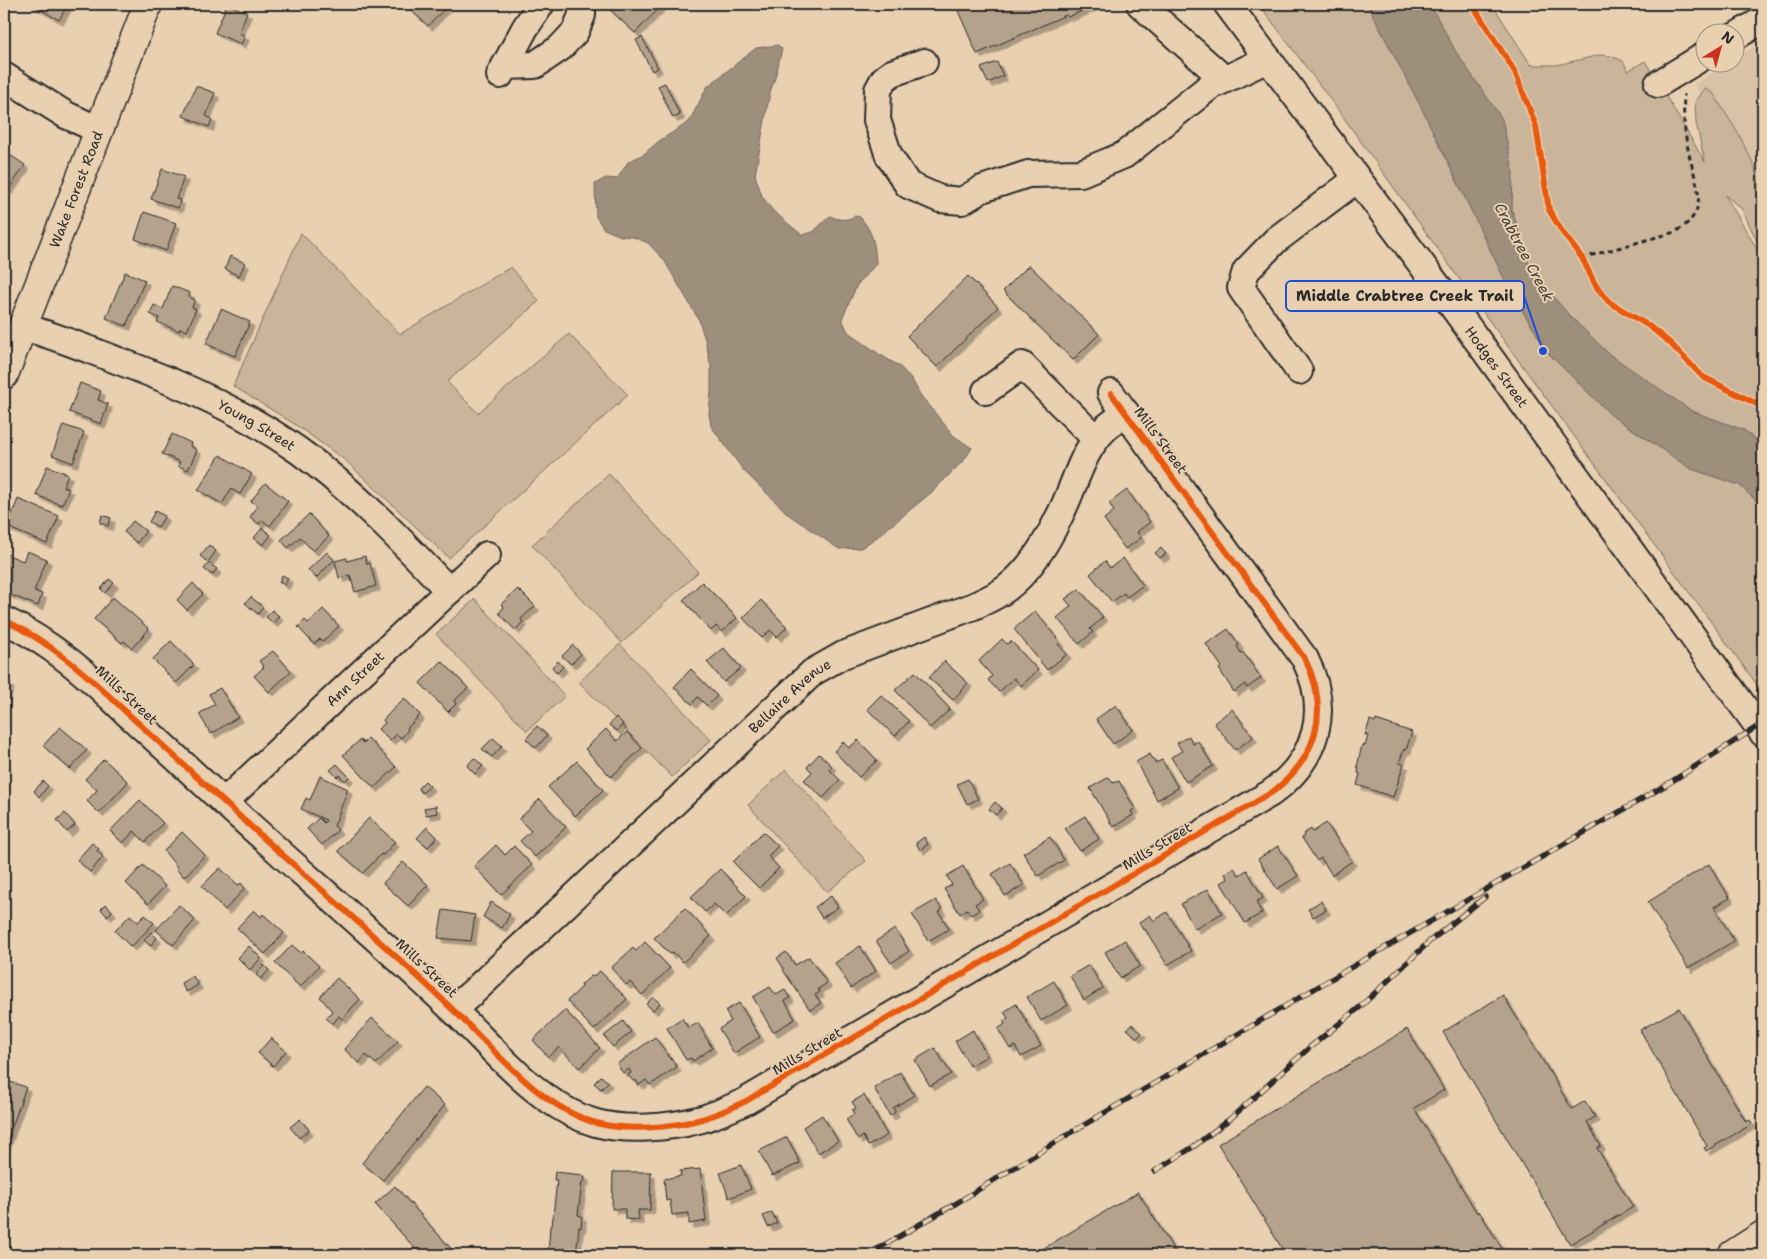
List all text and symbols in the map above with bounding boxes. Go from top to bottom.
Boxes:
north arrow [1694,22,1744,72]
text: N [1718,27,1738,48]
street label: Wake Forest Road [45,128,107,250]
water label: Crabtree Creek [1490,199,1559,305]
callout: Middle Crabtree Creek Trail [1286,281,1524,311]
text: Middle Crabtree Creek Trail [1296,286,1514,306]
street label: Hodges Street [1461,322,1532,411]
street label: Young Street [215,396,299,455]
street label: Mills Street [1131,403,1191,477]
street label: Ann Street [322,647,388,710]
street label: Bellaire Avenue [745,655,834,737]
street label: Mills Street [92,662,162,728]
street label: Mills Street [1119,818,1195,874]
street label: Mills Street [392,935,462,1001]
street label: Mills Street [769,1023,845,1079]

